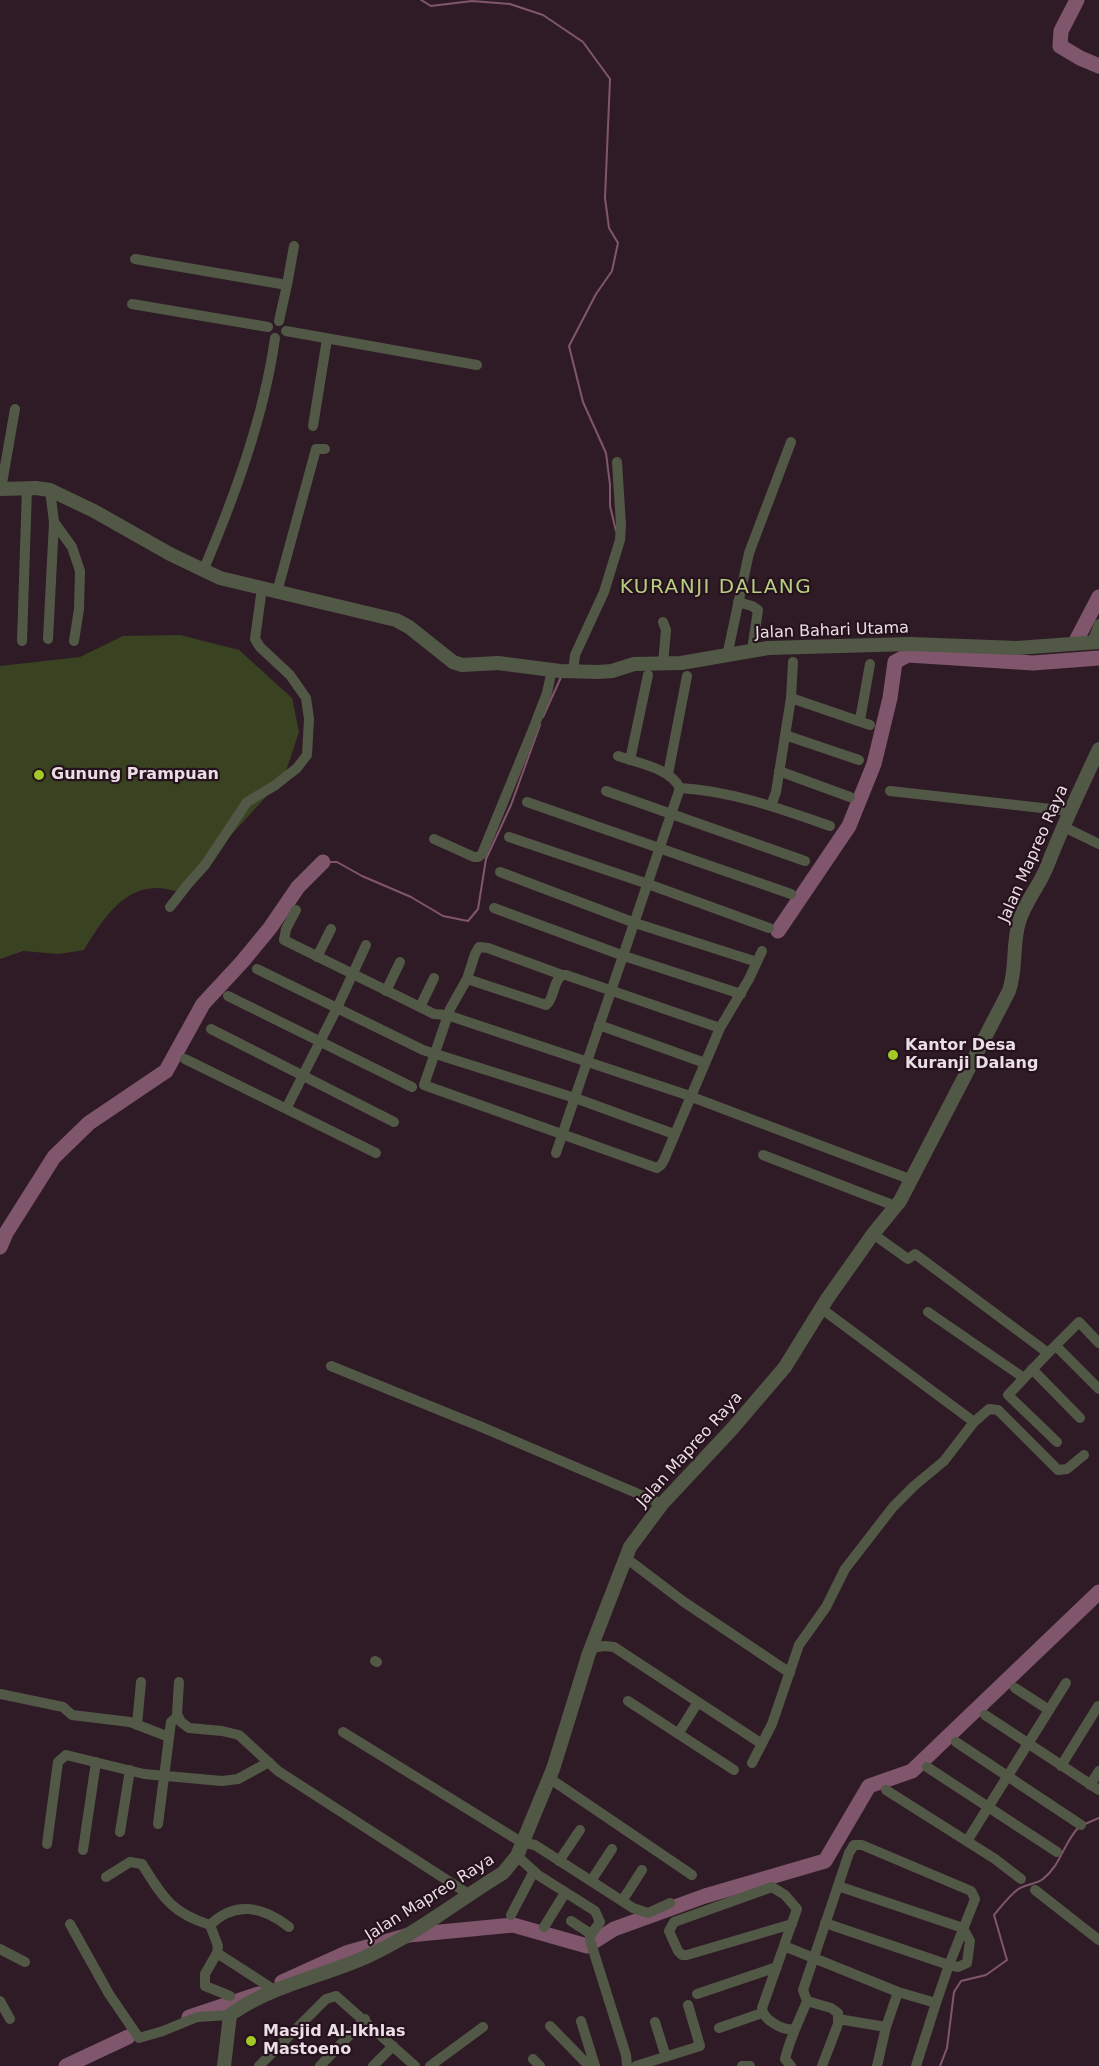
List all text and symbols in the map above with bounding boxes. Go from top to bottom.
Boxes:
district label: KURANJI DALANG [620,576,812,600]
street label: Jalan Bahari Utama [755,619,909,643]
place label: Gunung Prampuan [51,765,219,785]
marker: Gunung Prampuan [32,768,46,782]
street label: Jalan Mapreo Raya [995,782,1073,926]
place label: Kantor Desa Kuranji Dalang [905,1036,1038,1074]
marker: Kantor Desa Kuranji Dalang [886,1048,900,1062]
street label: Jalan Mapreo Raya [633,1388,747,1512]
street label: Jalan Mapreo Raya [362,1850,498,1946]
place label: Masjid Al-Ikhlas Mastoeno [263,2022,406,2060]
marker: Masjid Al-Ikhlas Mastoeno [244,2034,258,2048]

